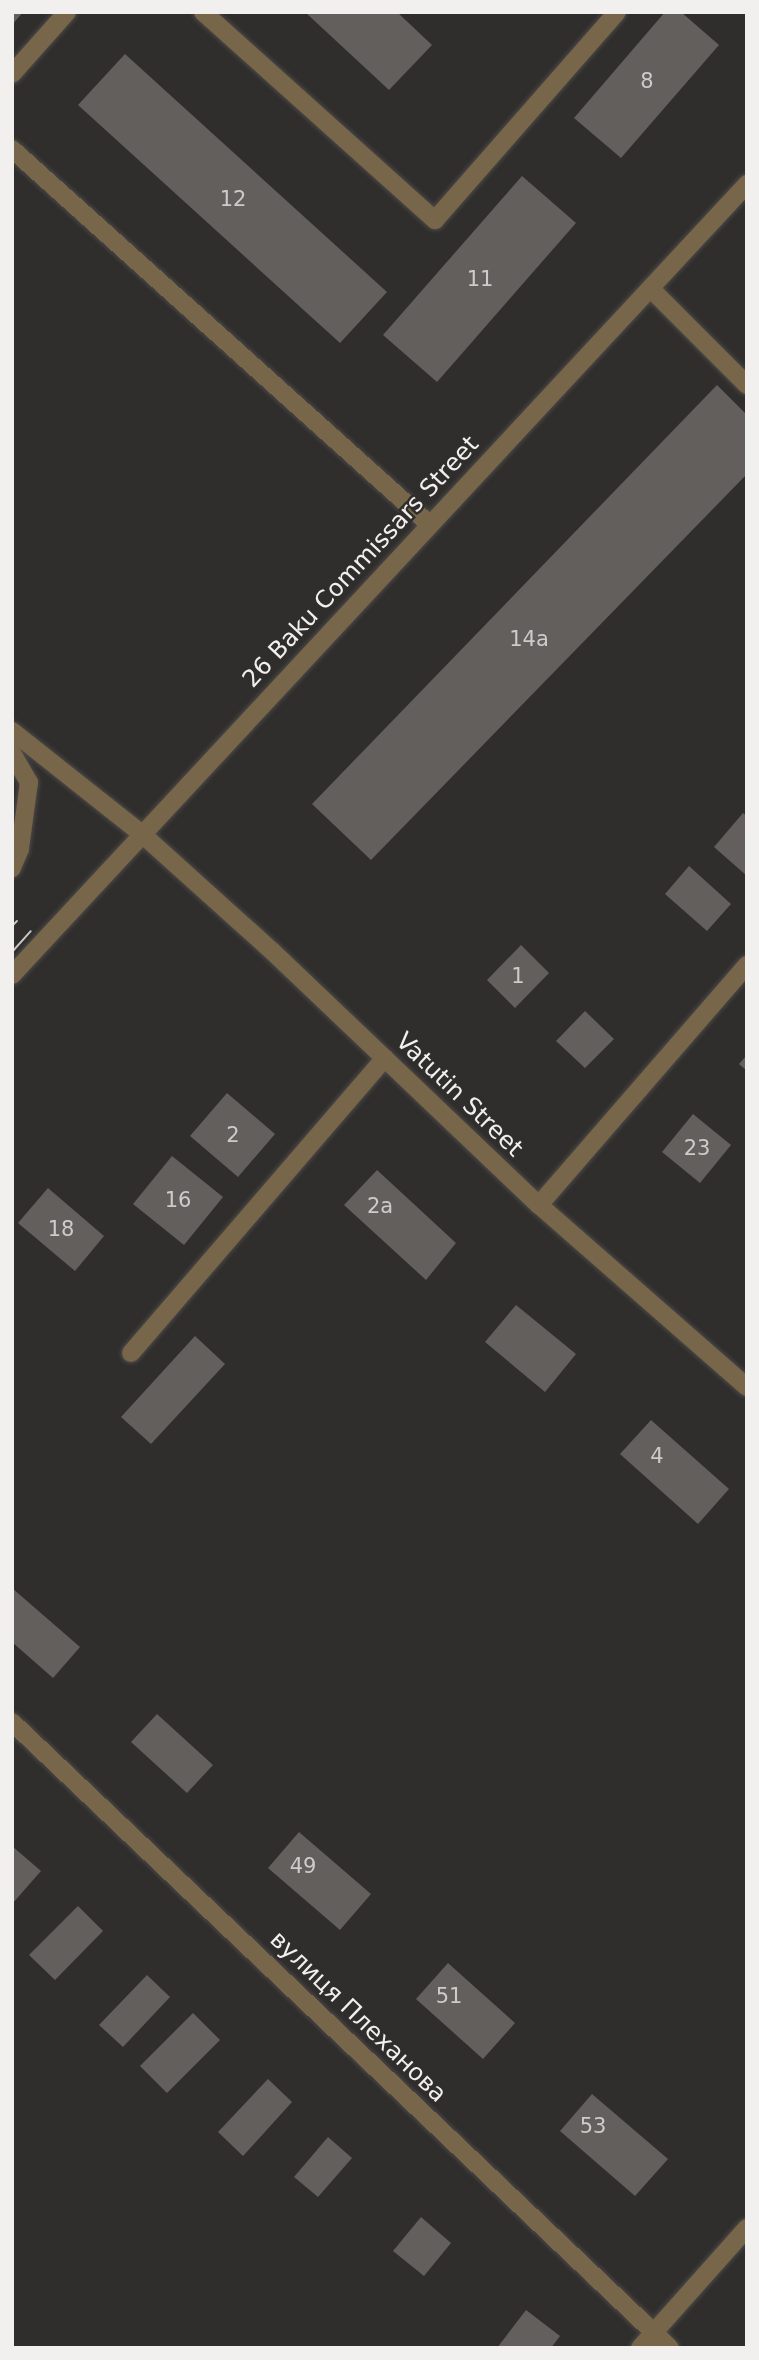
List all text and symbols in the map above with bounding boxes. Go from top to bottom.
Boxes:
house number: 8 [640,68,654,94]
house number: 12 [220,186,246,212]
house number: 11 [467,266,493,292]
street label: 26 Baku Commissars Street [237,430,485,694]
house number: 14а [509,626,549,652]
house number: 1 [511,963,525,989]
street label: Vatutin Street [389,1027,529,1163]
house number: 2 [226,1122,240,1148]
house number: 23 [684,1135,710,1161]
house number: 16 [165,1187,191,1213]
house number: 2а [367,1193,393,1219]
house number: 18 [48,1216,74,1242]
house number: 4 [650,1443,664,1469]
house number: 49 [290,1853,316,1879]
street label: вулиця Плеханова [264,1925,452,2109]
house number: 51 [436,1983,462,2009]
house number: 53 [580,2113,606,2139]

